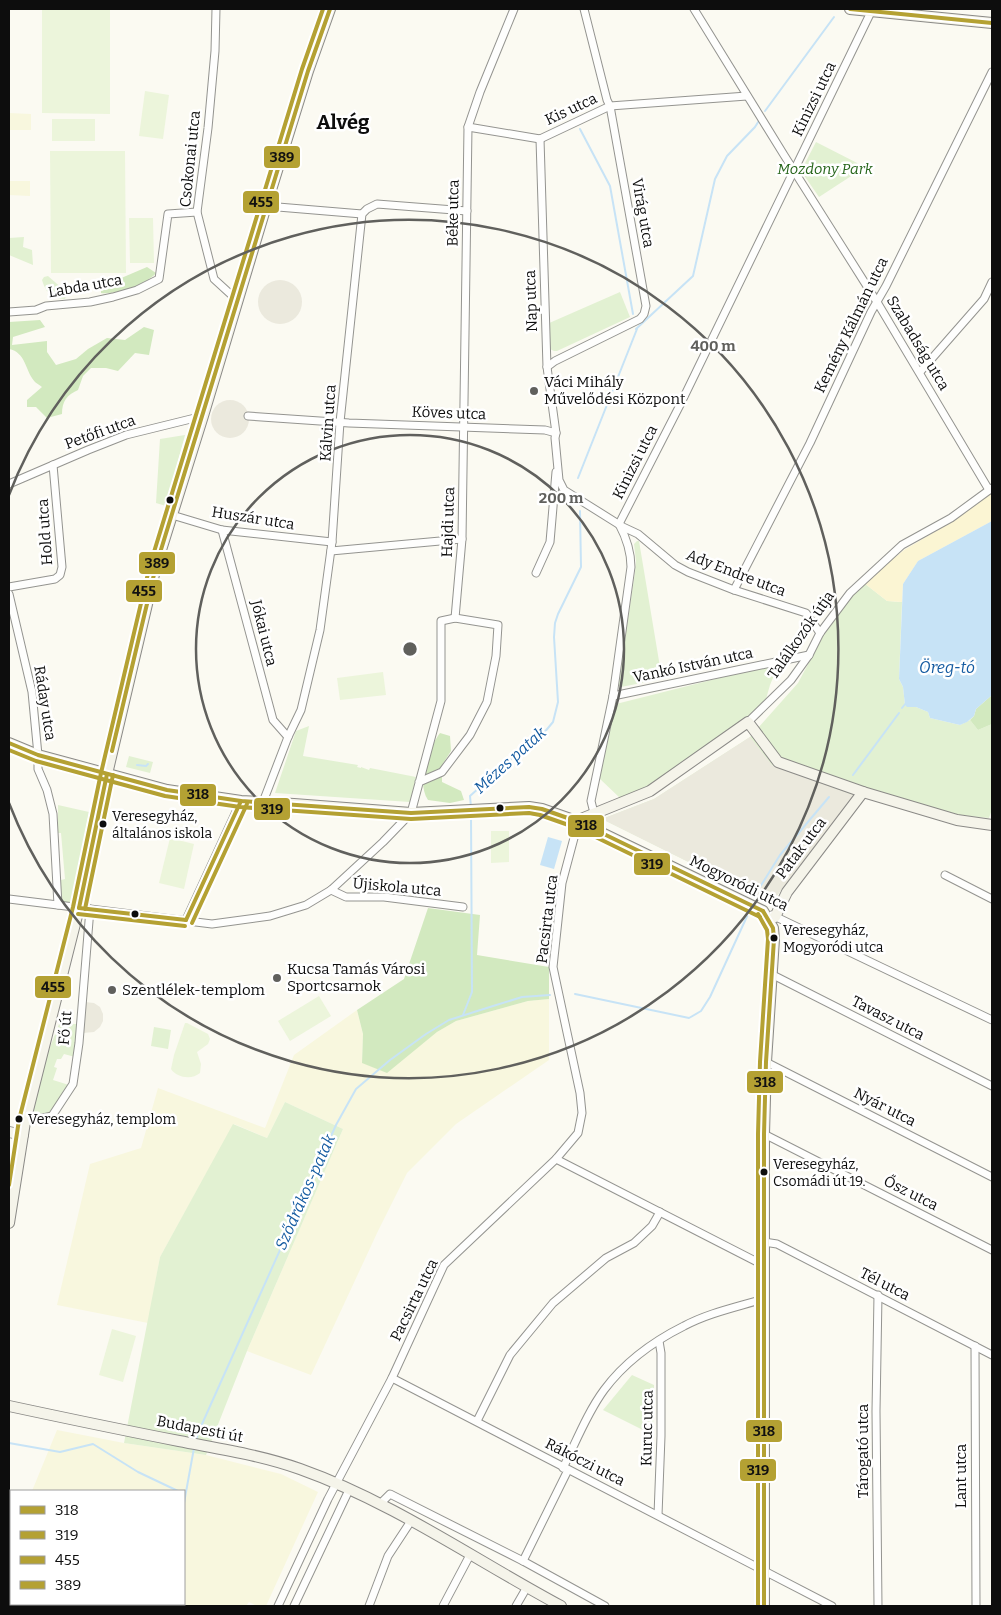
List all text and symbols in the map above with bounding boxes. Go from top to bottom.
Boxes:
street label: Kinizsi utca [788,59,840,139]
street label: Kis utca [542,89,600,129]
street label: Csokonai utca [176,110,204,208]
district label: Alvég [316,110,370,134]
line badge: 389 [263,145,301,169]
text: 389 [270,149,294,166]
park label: Mozdony Park [777,160,874,178]
street label: Virág utca [628,177,658,249]
street label: Béke utca [443,179,463,247]
line badge: 455 [242,190,280,214]
text: 455 [249,194,273,211]
street label: Kemény Kálmán utca [810,254,892,396]
street label: Nap utca [521,270,541,332]
street label: Labda utca [46,271,124,301]
street label: Szabadság utca [883,292,953,394]
text: 400 m [690,337,736,355]
place label: Váci Mihály Művelődési Központ [544,373,686,408]
street label: Kálvin utca [316,384,340,462]
marker: Váci Mihály Művelődési Központ [528,385,540,397]
street label: Köves utca [411,403,487,423]
street label: Petőfi utca [62,411,138,453]
street label: Kinizsi utca [609,422,661,502]
street label: Hajdi utca [438,486,458,558]
text: 200 m [539,489,584,507]
unlabelled marker [165,495,175,505]
street label: Hold utca [34,498,56,566]
street label: Huszár utca [210,503,296,533]
street label: Ady Endre utca [684,546,788,600]
line badge: 389 [138,551,176,575]
text: 389 [145,555,169,572]
line badge: 455 [125,579,163,603]
text: 455 [132,583,156,600]
street label: Találkozók útja [764,587,838,683]
street label: Jókai utca [247,597,281,668]
centre of rings [401,640,419,658]
street label: Vankó István utca [631,643,755,687]
water label: Öreg-tó [919,658,975,677]
street label: Ráday utca [30,664,60,742]
water label: Mézes patak [470,723,550,797]
line badge: 318 [179,783,217,807]
text: 318 [187,786,209,803]
line badge: 319 [253,797,291,821]
text: 319 [261,801,283,818]
unlabelled marker [495,803,505,813]
place label: Veresegyház, általános iskola [112,808,212,842]
line badge: 318 [567,814,605,838]
street label: Patak utca [772,814,830,882]
text: 318 [575,817,597,834]
marker: Veresegyház, általános iskola [98,819,108,829]
street label: Mogyoródi utca [687,851,791,915]
line badge: 319 [633,852,671,876]
text: 319 [641,856,663,873]
street label: Újiskola utca [352,874,442,900]
street label: Pacsirta utca [533,874,561,964]
unlabelled marker [130,909,140,919]
place label: Veresegyház, Mogyoródi utca [783,922,884,956]
marker: Veresegyház, Mogyoródi utca [769,933,779,943]
place label: Kucsa Tamás Városi Sportcsarnok [287,960,426,995]
marker: Kucsa Tamás Városi Sportcsarnok [271,972,283,984]
line badge: 455 [34,975,72,999]
text: 455 [41,979,65,996]
place label: Szentlélek-templom [122,981,266,999]
marker: Szentlélek-templom [106,984,118,996]
street label: Tavasz utca [849,992,927,1044]
street label: Fő út [55,1010,76,1046]
line badge: 318 [746,1070,784,1094]
text: 318 [754,1074,776,1091]
street label: Nyár utca [851,1084,919,1130]
place label: Veresegyház, templom [28,1111,177,1128]
marker: Veresegyház, templom [14,1114,24,1124]
water label: Sződrákos-patak [271,1131,339,1253]
place label: Veresegyház, Csomádi út 19. [773,1156,866,1190]
marker: Veresegyház, Csomádi út 19. [759,1167,769,1177]
street label: Ősz utca [881,1172,941,1214]
street label: Pacsirta utca [386,1256,442,1344]
street label: Tél utca [857,1264,913,1304]
street label: Kuruc utca [637,1390,657,1466]
street label: Tárogató utca [854,1404,872,1498]
street label: Budapesti út [155,1412,245,1446]
line badge: 318 [745,1419,783,1443]
text: 318 [753,1423,775,1440]
street label: Rákóczi utca [542,1434,628,1490]
street label: Lant utca [952,1444,970,1508]
line badge: 319 [739,1458,777,1482]
text: 319 [747,1462,769,1479]
legend [10,1490,185,1605]
text: 318 [55,1501,79,1519]
text: 319 [55,1526,78,1544]
text: 455 [55,1551,80,1569]
text: 389 [55,1576,81,1594]

